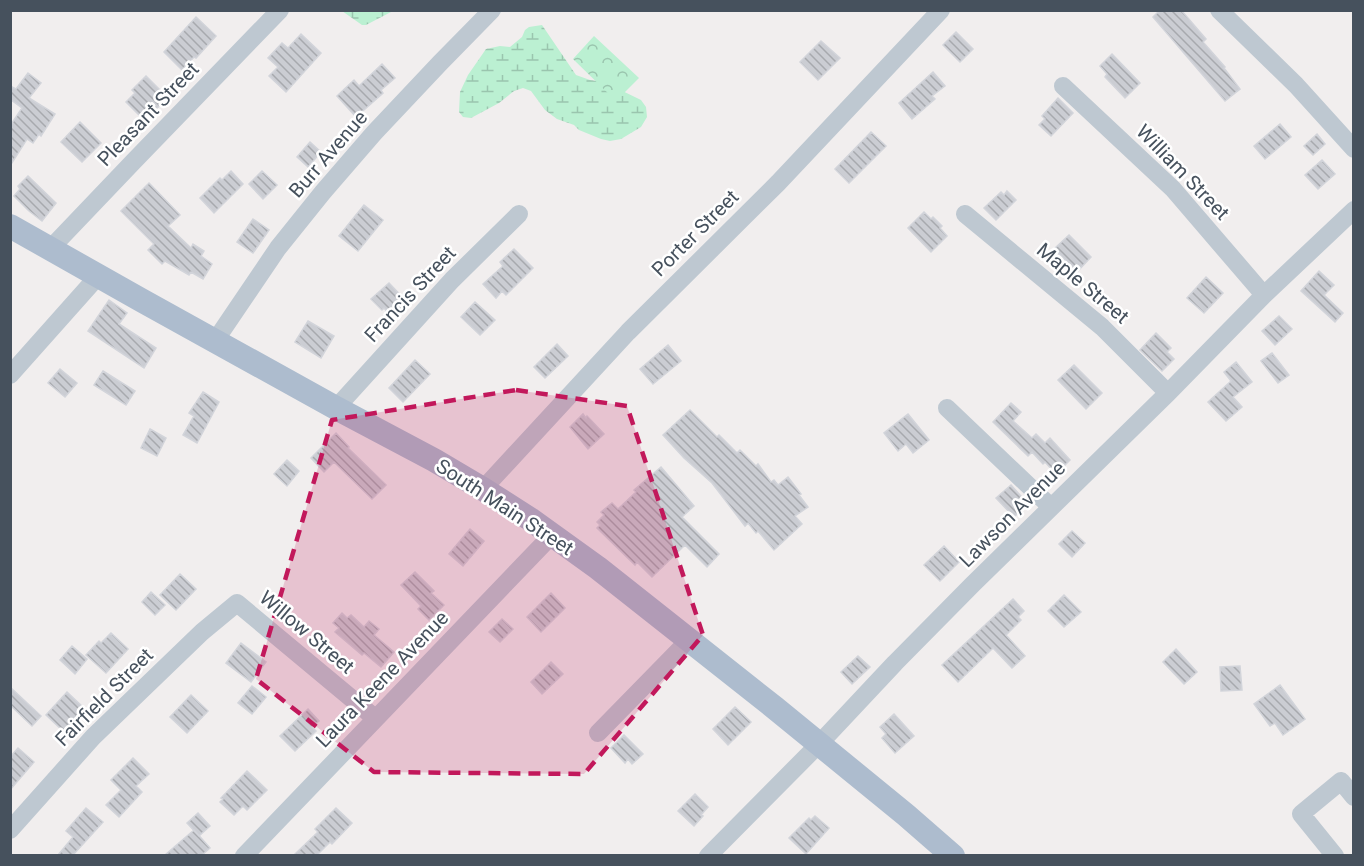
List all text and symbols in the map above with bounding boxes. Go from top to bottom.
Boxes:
street label: Pleasant Street [92,57,204,171]
street label: Burr Avenue [284,106,372,202]
street label: William Street [1132,119,1234,225]
street label: Porter Street [647,185,743,281]
street label: Maple Street [1032,238,1134,328]
street label: Francis Street [359,241,461,347]
street label: South Main Street [432,454,578,560]
street label: Lawson Avenue [954,456,1070,572]
street label: Willow Street [255,585,359,679]
street label: Laura Keene Avenue [311,606,453,752]
street label: Fairfield Street [50,643,158,751]

